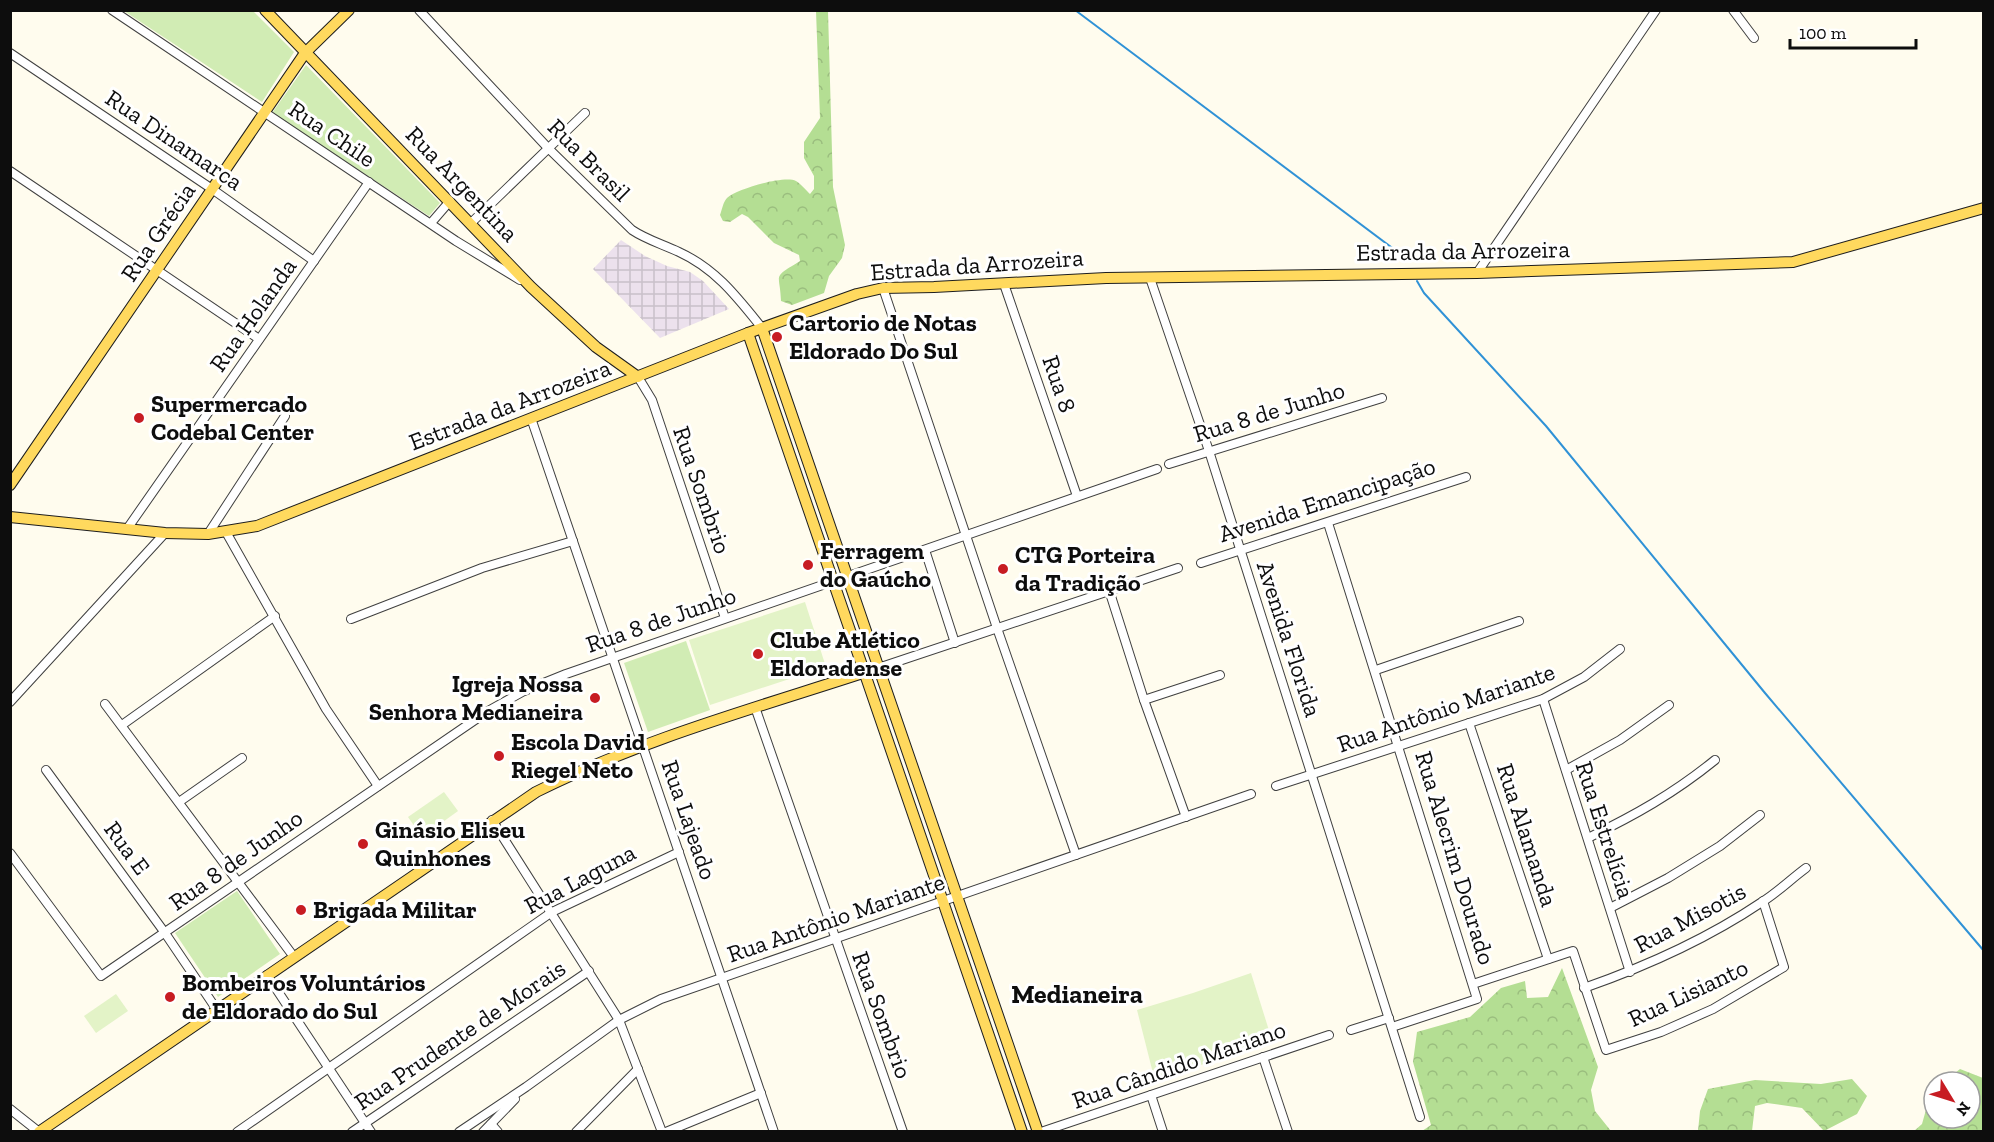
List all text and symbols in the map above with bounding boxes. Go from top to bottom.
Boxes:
scale bar [1790,12,1916,50]
text: 100 m [1799,22,1847,44]
street label: Rua Dinamarca [100,83,249,196]
street label: Rua Chile [283,94,381,173]
street label: Rua Brasil [542,112,637,207]
street label: Rua Argentina [400,120,525,248]
street label: Rua Grécia [114,177,201,287]
street label: Estrada da Arrozeira [1356,234,1571,267]
street label: Estrada da Arrozeira [869,243,1085,286]
street label: Rua Holanda [203,252,302,377]
place label: Cartorio de Notas Eldorado Do Sul [789,308,977,365]
marker: Cartorio de Notas Eldorado Do Sul [770,330,784,344]
street label: Rua 8 [1036,352,1083,416]
street label: Estrada da Arrozeira [405,353,615,456]
street label: Rua 8 de Junho [1190,375,1348,448]
place label: Supermercado Codebal Center [151,389,314,446]
marker: Supermercado Codebal Center [132,411,146,425]
street label: Rua Sombrio [667,422,738,557]
street label: Avenida Emancipação [1215,451,1439,548]
place label: Ferragem do Gaúcho [820,536,932,593]
place label: CTG Porteira da Tradição [1015,540,1155,597]
street label: Avenida Florida [1251,557,1328,721]
marker: Ferragem do Gaúcho [801,558,815,572]
marker: CTG Porteira da Tradição [996,562,1010,576]
street label: Rua 8 de Junho [582,580,740,659]
place label: Clube Atlético Eldoradense [770,625,920,682]
marker: Clube Atlético Eldoradense [751,647,765,661]
street label: Rua Antônio Mariante [1333,657,1558,758]
place label: Igreja Nossa Senhora Medianeira [369,669,583,726]
marker: Igreja Nossa Senhora Medianeira [588,691,602,705]
place label: Escola David Riegel Neto [511,727,646,784]
street label: Rua Alecrim Dourado [1409,748,1502,968]
marker: Escola David Riegel Neto [492,749,506,763]
street label: Rua Lajeado [656,756,723,883]
street label: Rua Estrelícia [1570,757,1641,903]
street label: Rua Alamanda [1491,760,1564,911]
street label: Rua 8 de Junho [163,803,308,916]
street label: Rua E [98,815,157,880]
place label: Ginásio Eliseu Quinhones [375,815,525,872]
marker: Ginásio Eliseu Quinhones [356,837,370,851]
street label: Rua Laguna [519,837,641,920]
street label: Rua Antônio Mariante [723,867,948,968]
street label: Rua Misotis [1629,876,1751,959]
place label: Brigada Militar [313,895,477,924]
marker: Brigada Militar [294,903,308,917]
street label: Rua Sombrio [846,947,919,1082]
street label: Rua Lisianto [1623,952,1752,1033]
street label: Rua Prudente de Morais [349,953,571,1116]
place label: Bombeiros Voluntários de Eldorado do Sul [182,968,426,1025]
district label: Medianeira [1011,978,1143,1010]
marker: Bombeiros Voluntários de Eldorado do Sul [163,990,177,1004]
street label: Rua Cândido Mariano [1068,1014,1289,1115]
north arrow [1922,1070,1982,1130]
text: N [1952,1098,1975,1120]

